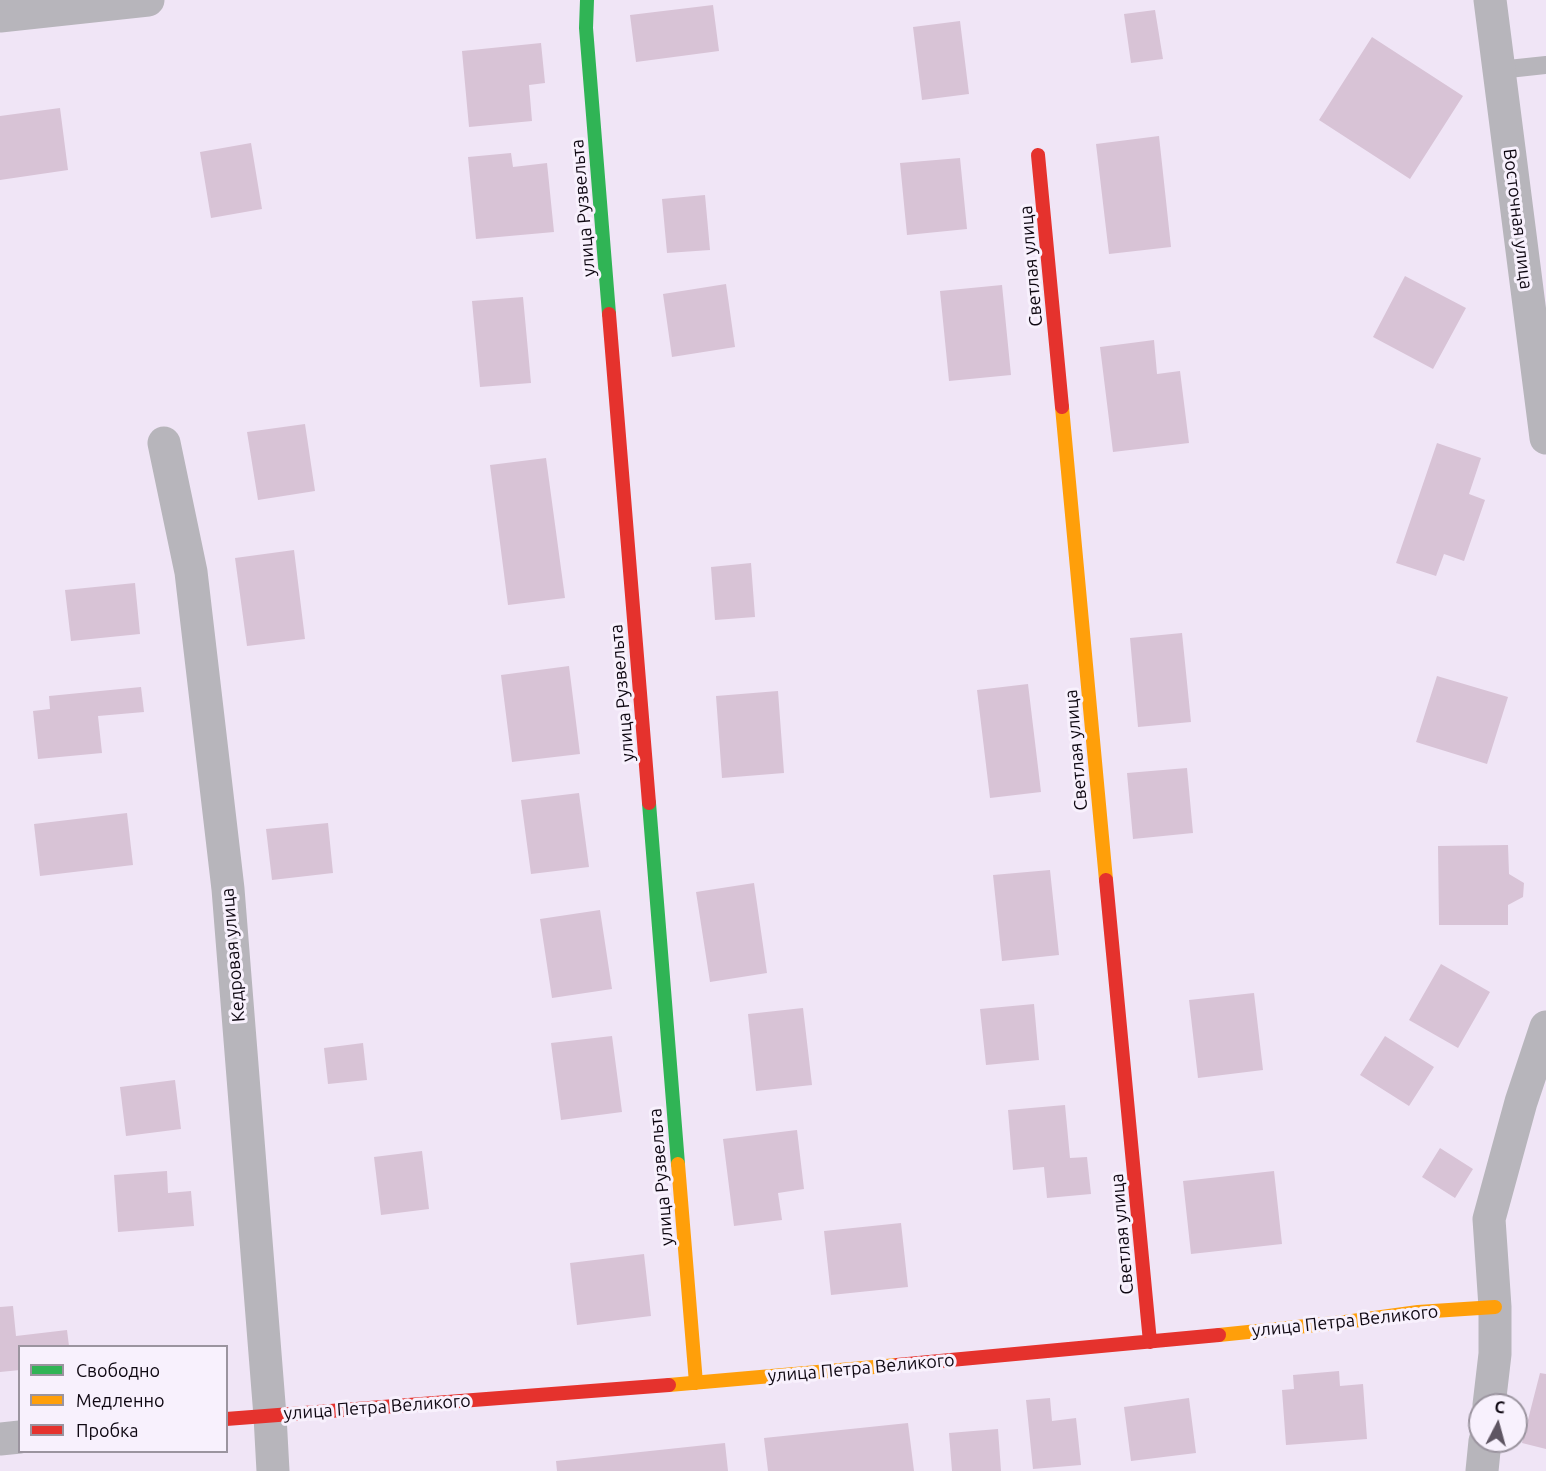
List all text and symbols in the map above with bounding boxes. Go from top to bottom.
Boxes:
street label: улица Рузвельта [566,138,600,278]
street label: Восточная улица [1499,148,1537,290]
street label: Светлая улица [1015,205,1047,327]
street label: улица Рузвельта [605,623,639,763]
street label: Светлая улица [1060,689,1092,811]
street label: Кедровая улица [216,887,250,1023]
street label: улица Рузвельта [644,1107,678,1247]
street label: Светлая улица [1106,1173,1138,1295]
street label: улица Петра Великого [1251,1300,1439,1342]
legend [18,1345,228,1453]
street label: улица Петра Великого [767,1349,955,1387]
text: Свободно [76,1360,160,1380]
text: Медленно [76,1390,165,1410]
street label: улица Петра Великого [283,1390,471,1424]
north arrow [1468,1393,1528,1453]
text: С [1494,1398,1506,1417]
text: Пробка [76,1420,139,1440]

